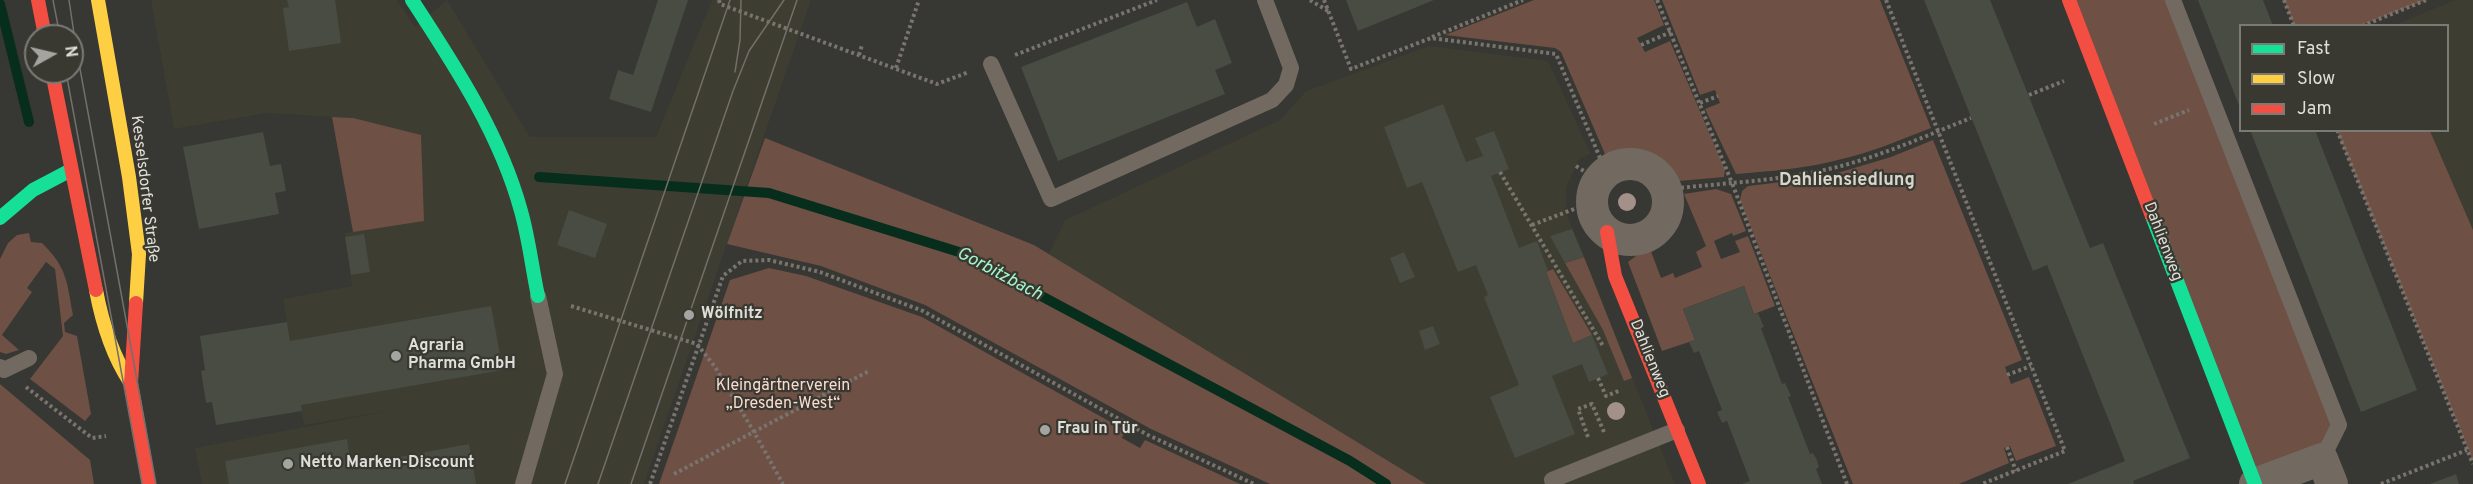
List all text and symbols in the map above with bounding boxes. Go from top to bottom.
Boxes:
north arrow [24,24,84,84]
legend [2239,24,2449,132]
text: Fast [2297,38,2330,61]
text: N [59,45,81,59]
text: Slow [2297,68,2335,91]
text: Jam [2297,98,2332,121]
street label: Kesselsdorfer Straße [125,114,163,264]
district label: Dahliensiedlung [1779,170,1915,192]
street label: Dahlienweg [2138,200,2186,284]
water label: Gorbitzbach [952,243,1046,307]
place label: Wölfnitz [701,305,763,325]
marker: Wölfnitz [682,308,696,322]
street label: Dahlienweg [1625,317,1673,401]
place label: Agraria Pharma GmbH [408,337,516,375]
marker: Agraria Pharma GmbH [389,349,403,363]
park label: Kleingärtnerverein „Dresden-West“ [716,377,850,415]
place label: Frau in Tür [1057,420,1138,440]
marker: Frau in Tür [1038,423,1052,437]
place label: Netto Marken-Discount [300,454,474,474]
marker: Netto Marken-Discount [281,457,295,471]

